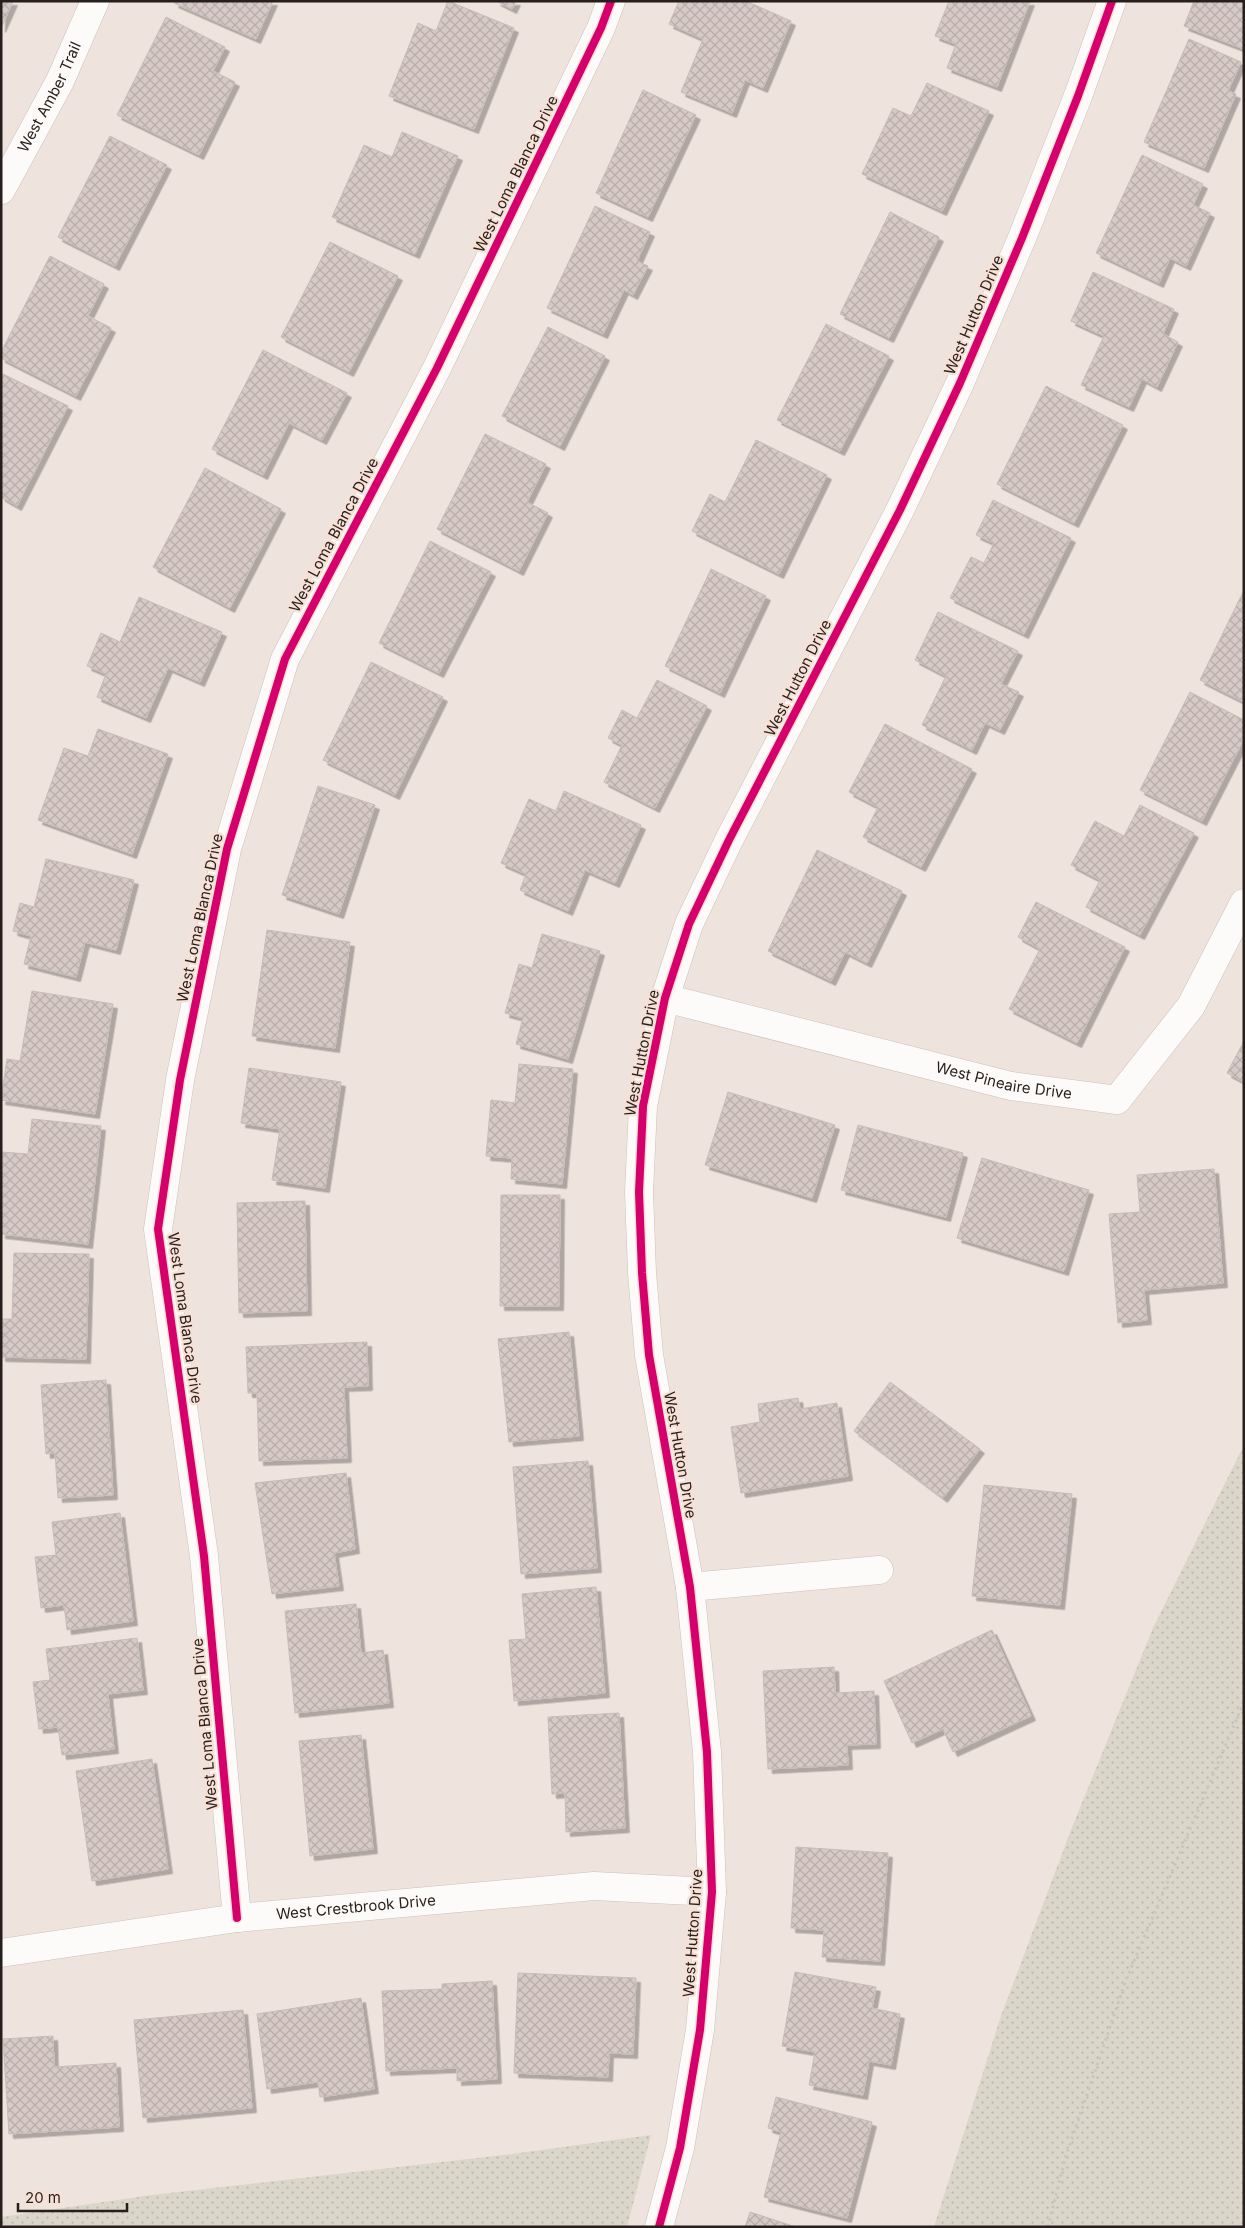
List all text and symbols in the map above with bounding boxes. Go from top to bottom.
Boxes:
street label: West Amber Trail [13,39,85,155]
street label: West Loma Blanca Drive [469,92,562,255]
street label: West Hutton Drive [940,252,1007,378]
street label: West Loma Blanca Drive [285,454,382,615]
street label: West Hutton Drive [760,616,835,739]
street label: West Loma Blanca Drive [172,832,227,1004]
street label: West Hutton Drive [620,988,663,1118]
street label: West Pineaire Drive [934,1057,1073,1103]
street label: West Loma Blanca Drive [164,1231,207,1405]
street label: West Hutton Drive [660,1390,701,1520]
street label: West Loma Blanca Drive [188,1637,221,1811]
street label: West Hutton Drive [679,1868,706,1998]
street label: West Crestbrook Drive [275,1890,436,1923]
scale bar [18,2180,126,2212]
text: 20 m [25,2188,61,2207]

